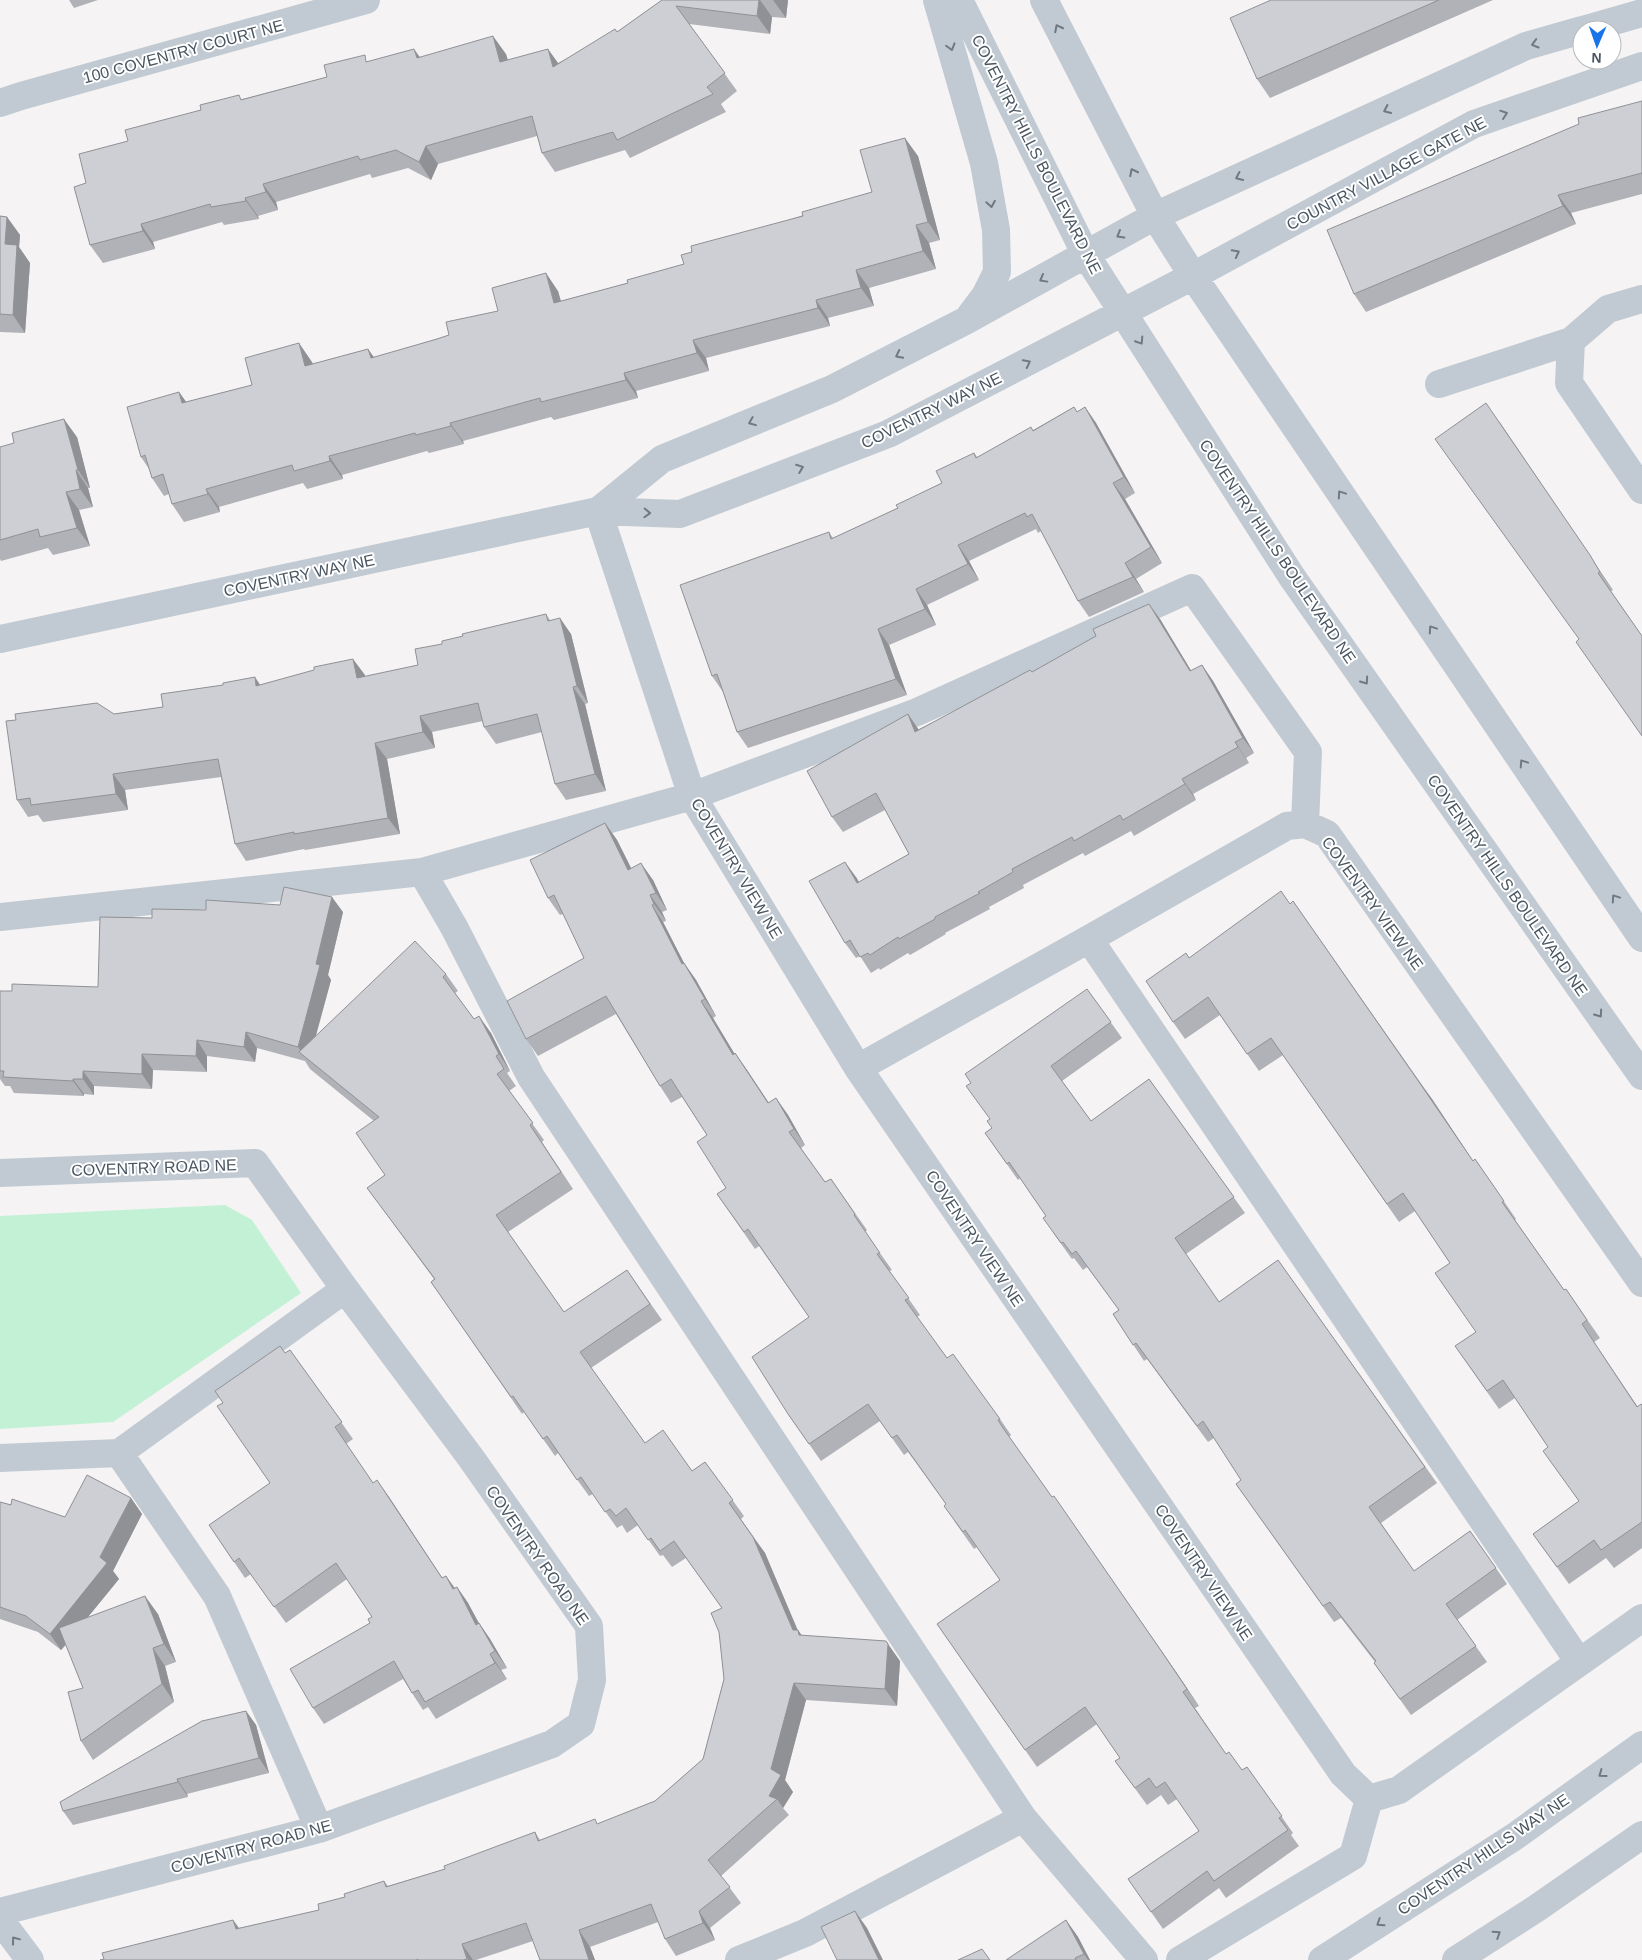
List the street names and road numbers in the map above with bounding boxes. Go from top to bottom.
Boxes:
street label: 100 COVENTRY COURT NE [81,16,285,86]
street label: COVENTRY HILLS BOULEVARD NE [969,32,1104,277]
street label: COUNTRY VILLAGE GATE NE [1284,114,1489,233]
street label: COVENTRY WAY NE [858,369,1004,452]
street label: COVENTRY HILLS BOULEVARD NE [1196,436,1359,666]
street label: COVENTRY WAY NE [222,551,376,600]
street label: COVENTRY HILLS BOULEVARD NE [1424,772,1591,999]
street label: COVENTRY VIEW NE [688,795,785,941]
street label: COVENTRY VIEW NE [1319,833,1427,973]
street label: COVENTRY ROAD NE [71,1156,237,1179]
street label: COVENTRY VIEW NE [923,1167,1026,1309]
street label: COVENTRY ROAD NE [483,1483,592,1628]
street label: COVENTRY VIEW NE [1152,1501,1255,1643]
street label: COVENTRY HILLS WAY NE [1394,1791,1572,1918]
street label: COVENTRY ROAD NE [169,1817,333,1876]

